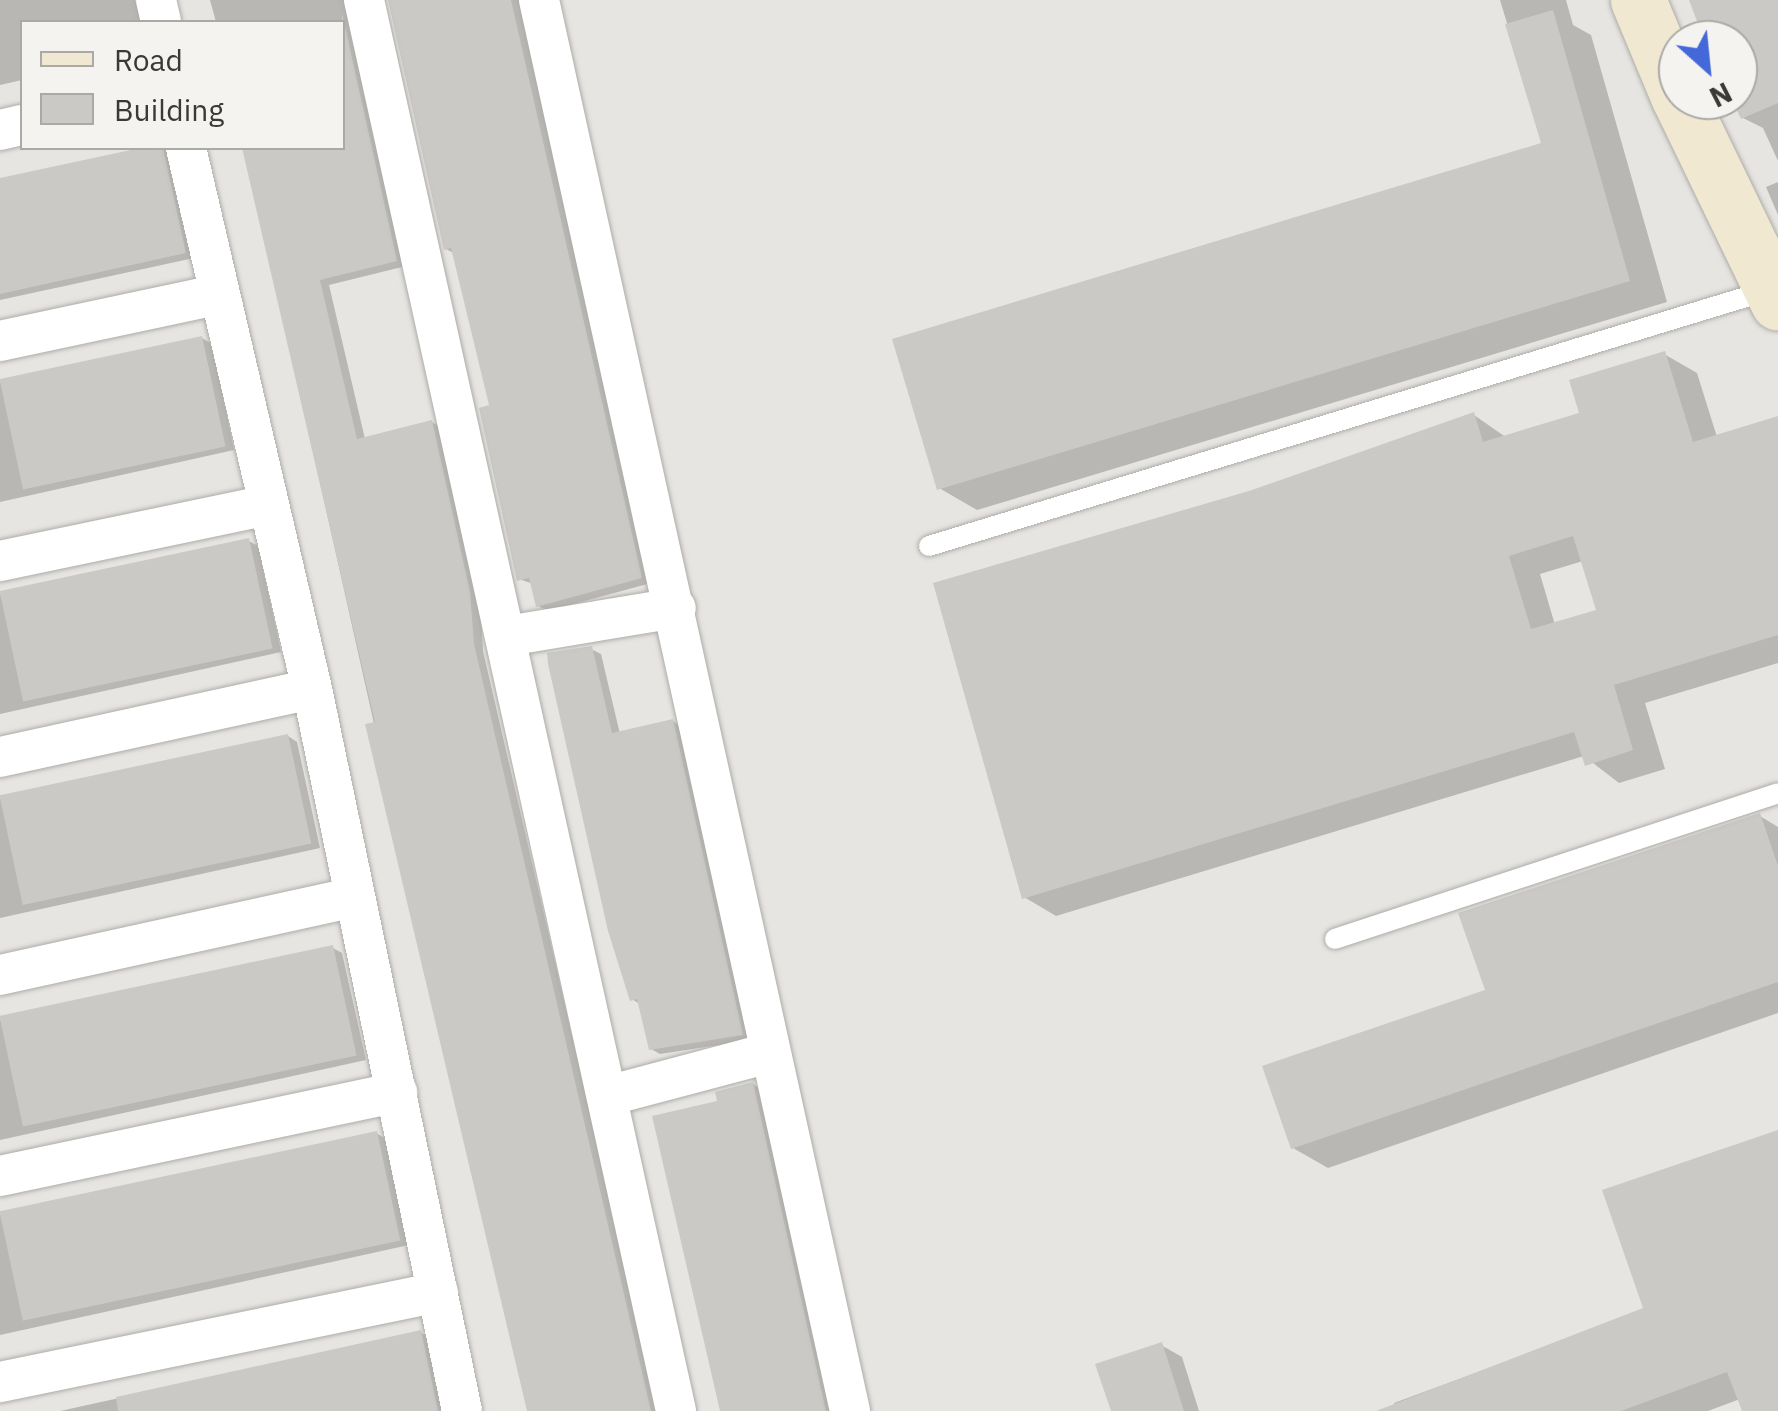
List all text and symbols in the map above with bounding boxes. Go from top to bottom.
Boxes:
legend [20,20,345,150]
north arrow [1658,20,1758,120]
text: Road [114,40,183,79]
text: N [1704,74,1738,116]
text: Building [114,90,224,129]

